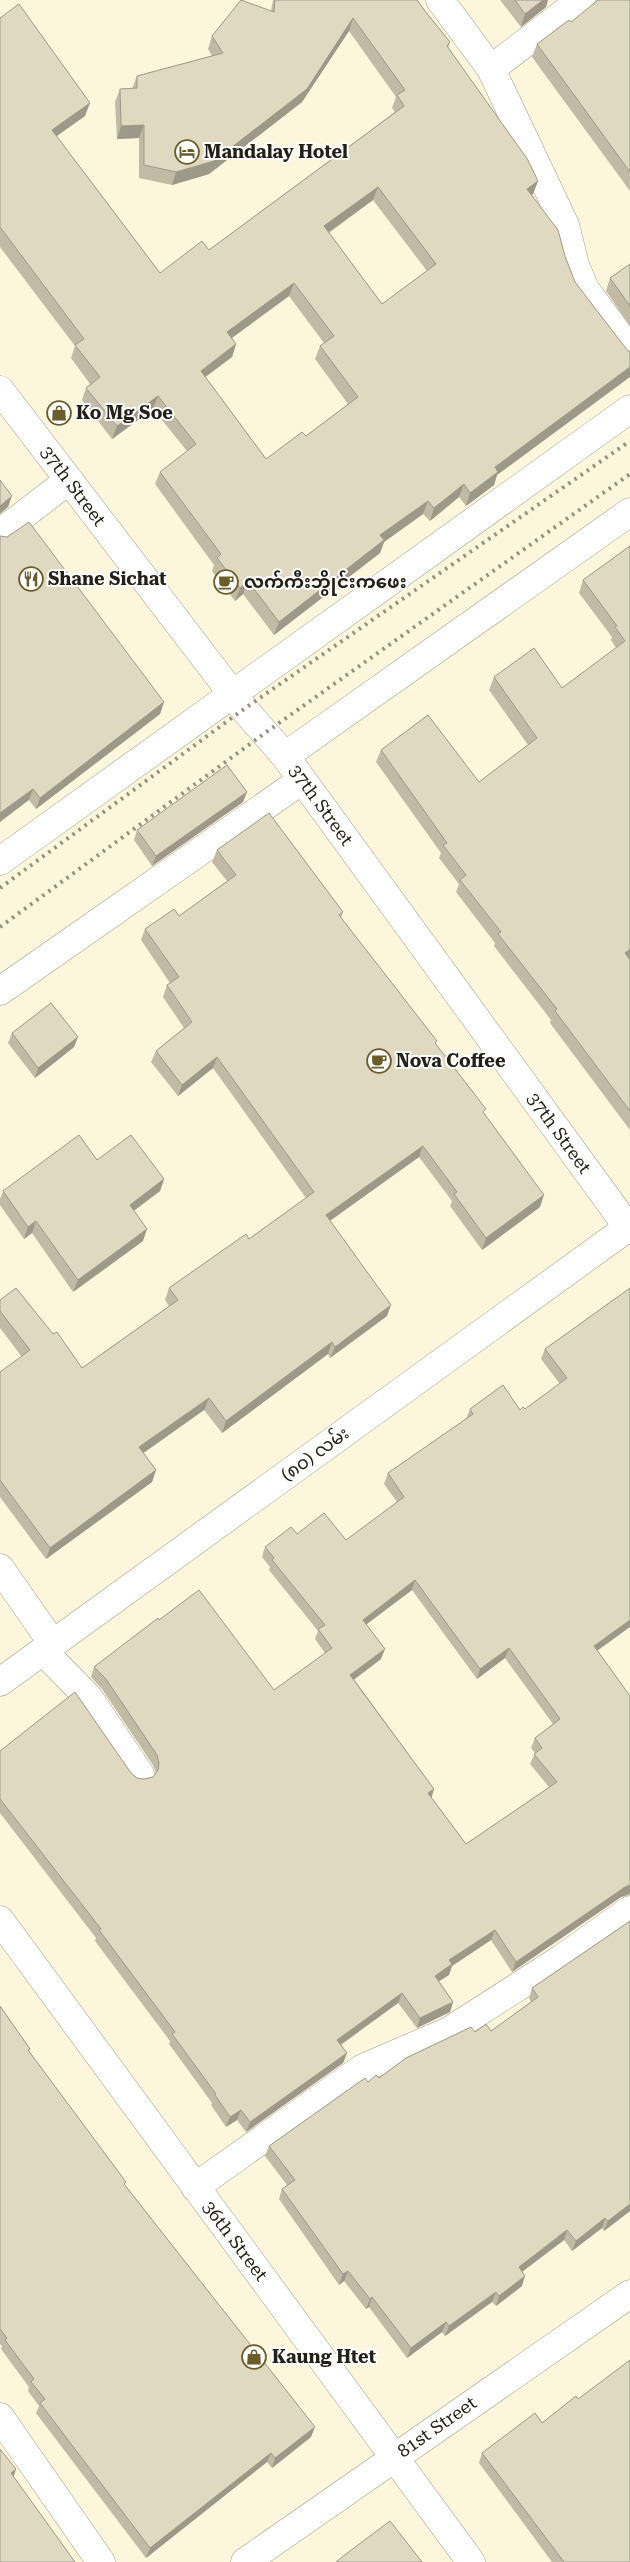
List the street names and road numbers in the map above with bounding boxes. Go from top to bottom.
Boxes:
street label: 37th Street [37,442,110,530]
street label: 37th Street [285,760,358,849]
street label: 37th Street [523,1088,596,1177]
street label: (၈၀) လမ်း [276,1420,353,1485]
street label: 36th Street [199,2197,272,2285]
street label: 81st Street [393,2392,480,2461]

